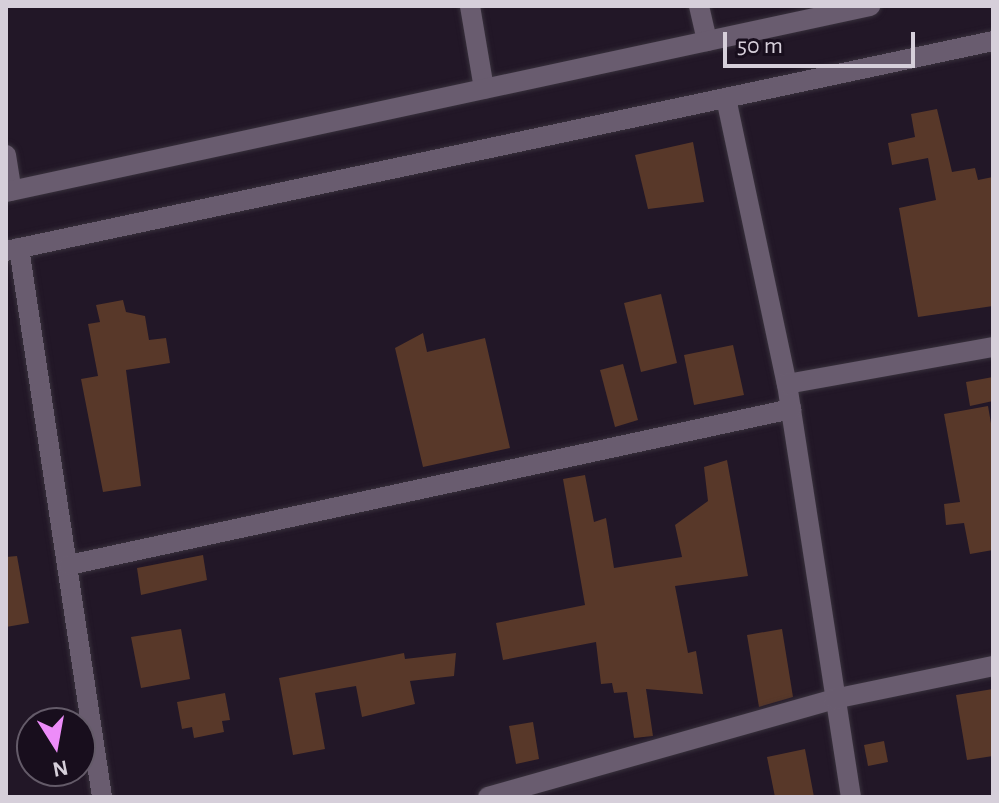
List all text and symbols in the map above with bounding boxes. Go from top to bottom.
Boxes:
scale bar [727,16,919,66]
text: 50 m [737,34,783,58]
north arrow [16,707,96,787]
text: N [51,756,70,781]

